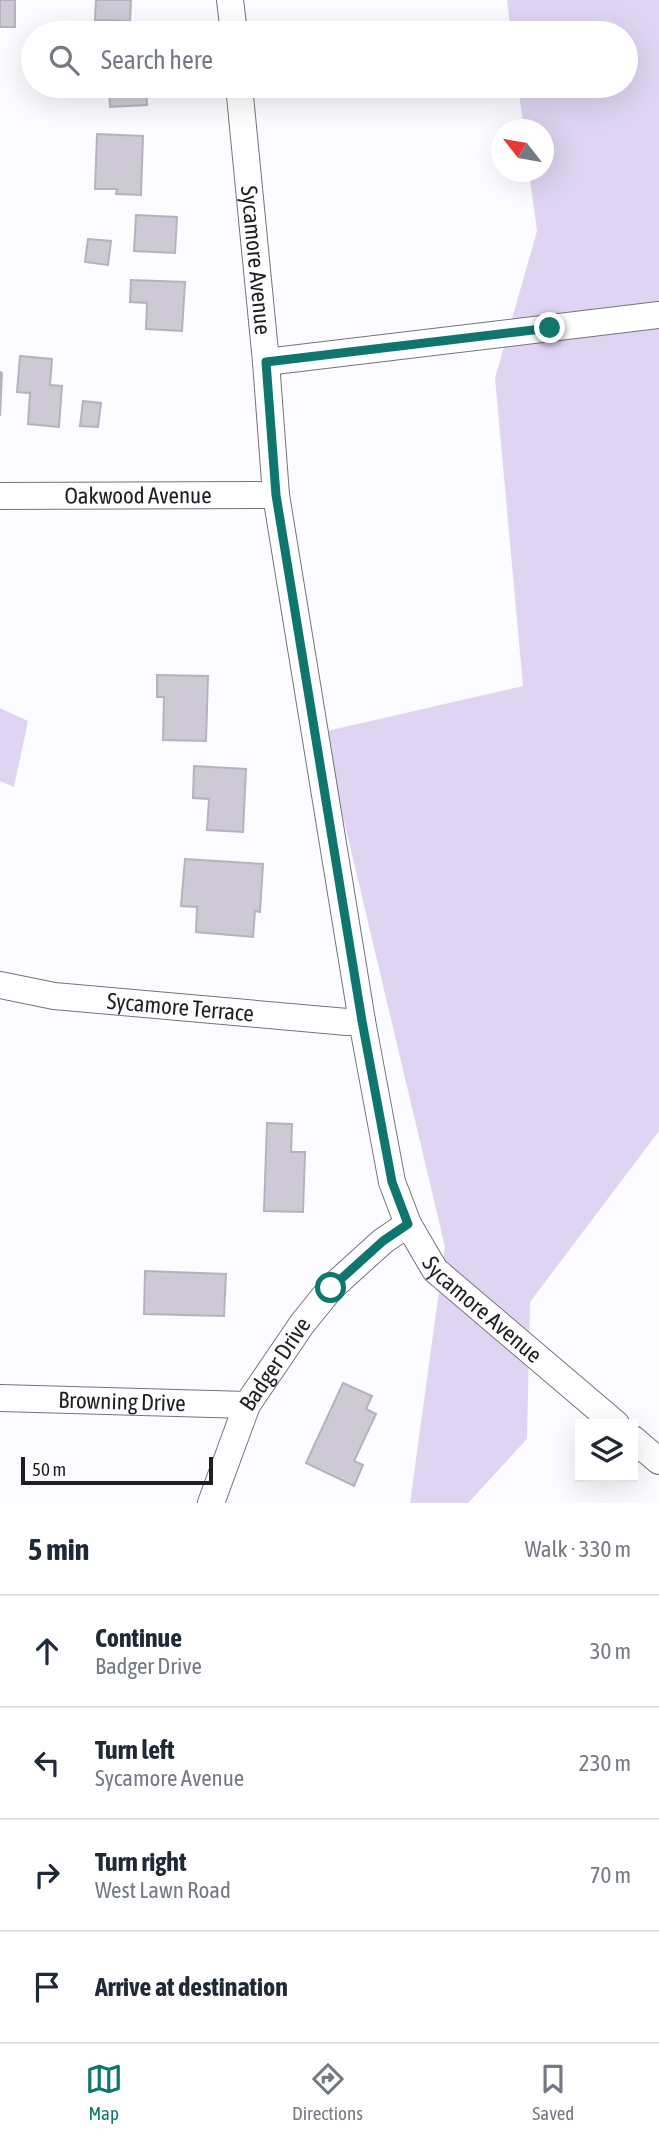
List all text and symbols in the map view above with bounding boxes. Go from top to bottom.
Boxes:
search box [21,21,638,98]
icon: search [45,41,83,79]
text: Search here [101,45,213,75]
north arrow [491,119,554,182]
street label: Sycamore Avenue [236,185,276,336]
route end [534,312,565,343]
street label: Oakwood Avenue [64,482,212,509]
street label: Sycamore Terrace [106,988,255,1027]
street label: Sycamore Avenue [417,1252,547,1368]
route start [315,1272,346,1303]
street label: Badger Drive [234,1312,316,1416]
street label: Browning Drive [58,1387,186,1416]
map controls [575,1419,638,1482]
button: layers [575,1419,638,1482]
scale bar [21,1454,214,1486]
text: 50 m [32,1458,66,1480]
text: 5 min [28,1532,89,1566]
text: Walk · 330 m [525,1536,631,1562]
text: Continue [95,1623,182,1653]
icon: ahead [28,1632,66,1670]
text: 30 m [590,1638,631,1664]
text: Badger Drive [95,1653,202,1679]
text: Turn left [95,1735,175,1765]
icon: left [28,1744,66,1782]
text: 230 m [579,1750,631,1776]
text: Sycamore Avenue [95,1765,244,1791]
text: Turn right [95,1847,186,1877]
icon: right [28,1856,66,1894]
text: 70 m [590,1862,631,1888]
text: West Lawn Road [95,1877,231,1903]
icon: arrive [28,1968,66,2006]
text: Arrive at destination [95,1972,288,2002]
tab: Map [85,2060,123,2124]
tab: Directions [292,2060,363,2124]
tab: Saved [532,2060,574,2124]

